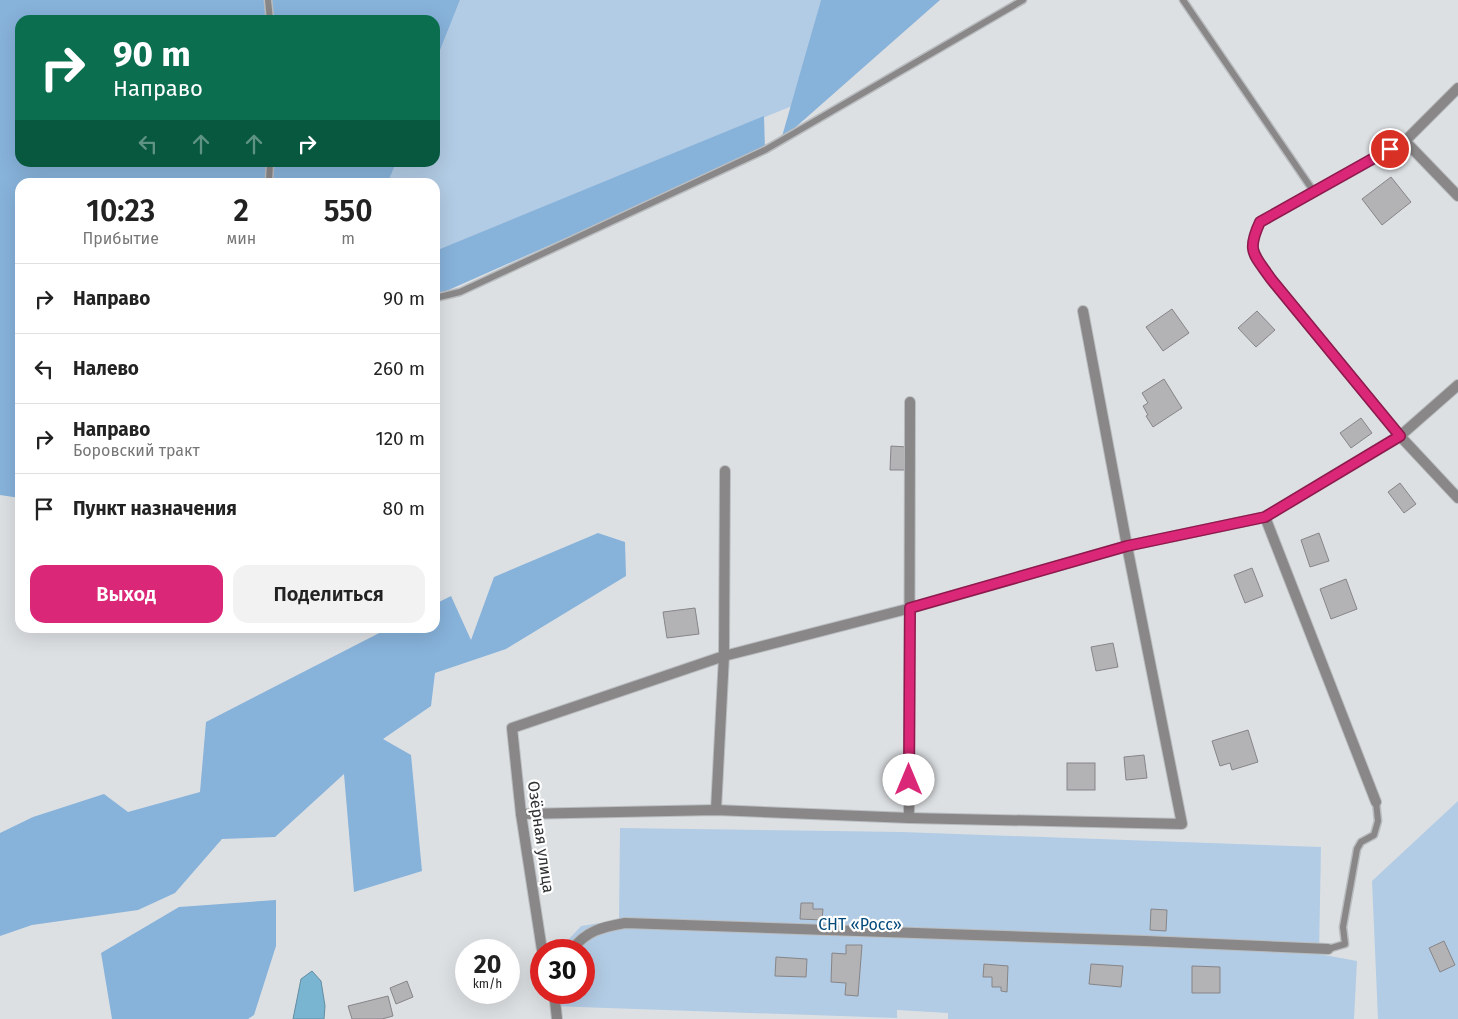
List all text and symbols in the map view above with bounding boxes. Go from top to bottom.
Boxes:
text: 90 m [113,33,191,75]
icon: right [30,35,95,100]
text: Направо [113,75,203,102]
pin [1369,128,1411,170]
icon: left [134,130,162,158]
icon: ahead [187,130,215,158]
icon: ahead [240,130,268,158]
icon: right [293,130,321,158]
icon: arrive [1376,135,1404,163]
text: 10:23 [86,193,155,229]
text: 2 [234,193,249,229]
text: 550 [324,193,373,229]
text: Прибытие [82,229,159,248]
text: мин [226,229,256,248]
text: m [341,229,355,248]
icon: right [30,285,58,313]
text: Направо [73,287,150,310]
text: 90 m [383,287,425,310]
icon: left [30,355,58,383]
text: Налево [73,357,139,380]
text: 260 m [374,357,425,380]
text: Направо [73,418,150,441]
icon: right [30,425,58,453]
text: 120 m [375,427,425,450]
text: Боровский тракт [73,441,200,460]
icon: arrive [30,495,58,523]
text: Пункт назначения [73,497,237,520]
text: 80 m [383,497,425,520]
button: Выход [30,565,223,623]
button: Поделиться [233,565,425,623]
position arrow [882,753,934,805]
street label: Озёрная улица [524,780,558,894]
park label: СНТ «Росс» [818,915,902,934]
speed limit sign: 30 [530,939,595,1004]
text: 20 [474,950,501,980]
text: km/h [473,977,502,991]

